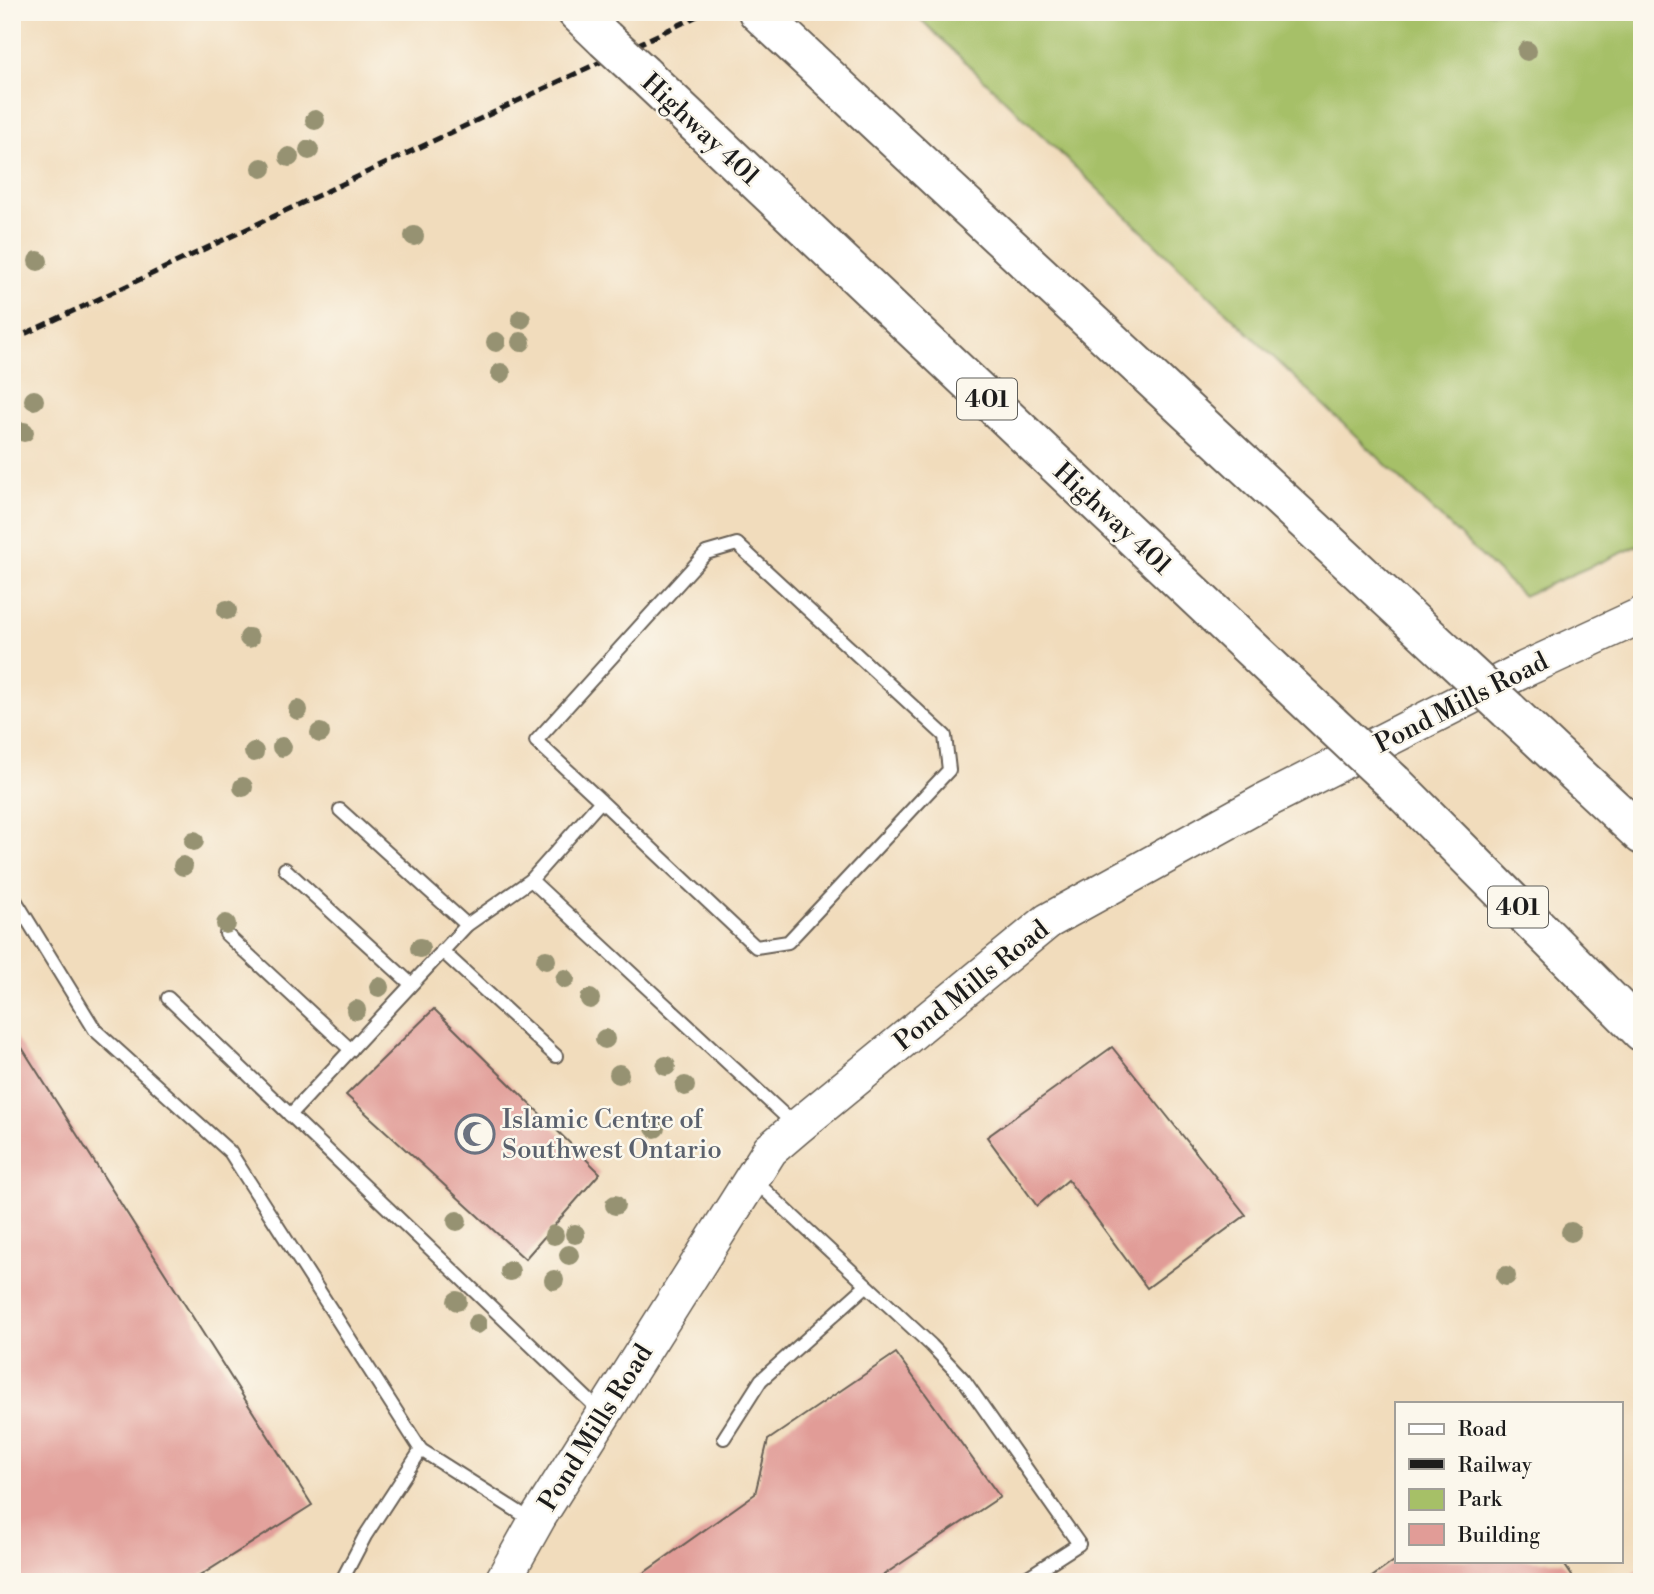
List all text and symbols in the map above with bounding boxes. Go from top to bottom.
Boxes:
street label: Highway 401 [634,67,766,193]
road number: 401 [957,378,1017,420]
street label: Highway 401 [1046,456,1178,582]
street label: Pond Mills Road [1369,645,1554,760]
road number: 401 [1488,887,1548,928]
street label: Pond Mills Road [888,913,1056,1058]
place label: Islamic Centre of Southwest Ontario [502,1104,722,1166]
mosque icon: Islamic Centre of Southwest Ontario [454,1113,496,1155]
street label: Pond Mills Road [532,1338,660,1517]
legend [1395,1402,1622,1562]
text: Road [1458,1417,1507,1443]
text: Railway [1458,1453,1533,1479]
text: Park [1458,1487,1503,1513]
text: Building [1457,1523,1540,1549]

